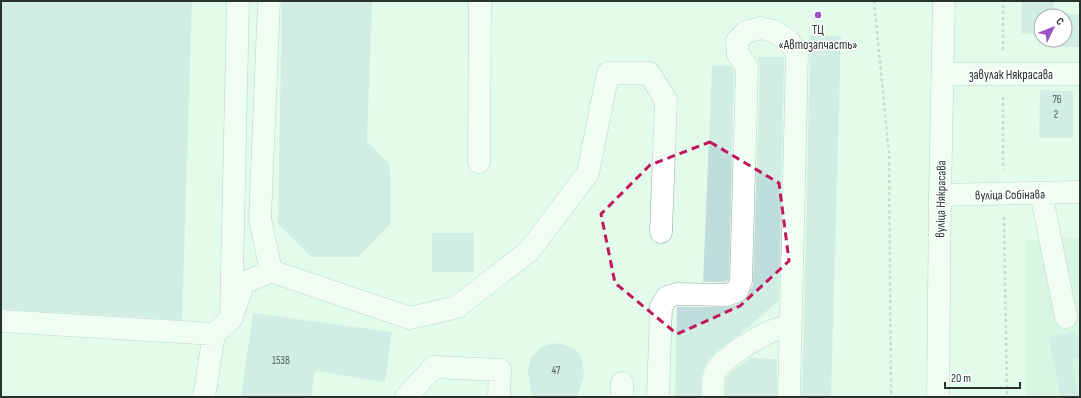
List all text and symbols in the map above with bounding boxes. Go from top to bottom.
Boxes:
north arrow [1033,8,1073,48]
marker: ТЦ «Автозапчасть» [813,10,823,20]
text: С [1053,15,1067,28]
place label: ТЦ «Автозапчасть» [779,22,857,53]
street label: завулак Някрасава [969,67,1053,83]
house number: 76 [1052,93,1062,106]
house number: 2 [1054,108,1059,121]
street label: вуліца Някрасава [932,160,950,238]
street label: вуліца Собінава [975,186,1045,204]
house number: 153В [272,354,290,367]
house number: 47 [552,364,561,377]
scale bar [945,364,1020,390]
text: 20 m [951,371,971,386]

